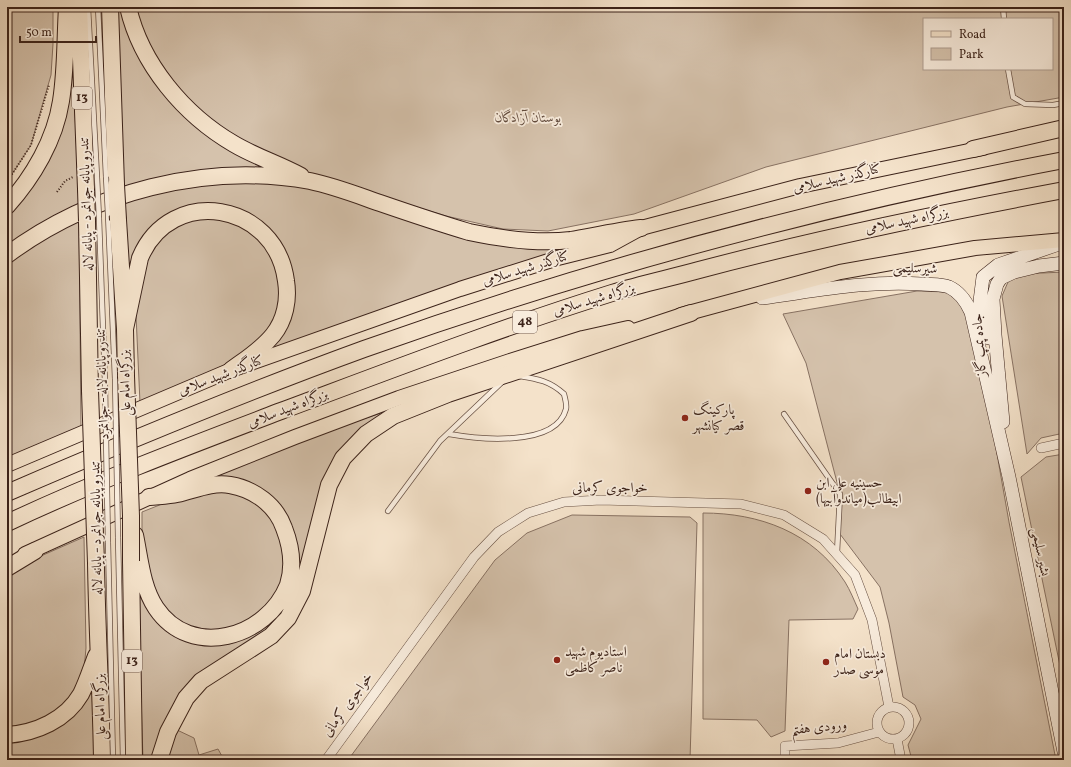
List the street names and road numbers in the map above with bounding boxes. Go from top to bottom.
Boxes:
road number: 13 [72,87,92,109]
street label: تندرو پایانه جوانمرد - پایانه لاله [75,137,99,271]
street label: کنارگذر شهید سلامی [791,158,883,198]
street label: بزرگراه شهید سلامی [863,202,951,239]
street label: کنارگذر شهید سلامی [480,245,572,291]
street label: شیرسلیمی [892,259,938,279]
street label: بزرگراه شهید سلامی [550,277,638,321]
road number: 48 [513,311,537,333]
street label: جاده پمپ گاز [968,313,992,379]
street label: تندرو پایانه لاله - جوانمرد [92,328,114,440]
street label: بزرگراه امام علی [114,349,139,417]
street label: کنارگذر شهید سلامی [175,349,266,401]
street label: بزرگراه شهید سلامی [245,384,331,433]
street label: تندرو پایانه جوانمرد - پایانه لاله [86,461,108,595]
street label: خواجوی کرمانی [572,479,648,498]
street label: بشیر سلیمی [1026,526,1054,578]
road number: 13 [122,650,142,672]
street label: خواجوی کرمانی [318,669,378,741]
street label: بزرگراه امام علی [89,673,114,741]
street label: ورودی هفتم [790,716,848,743]

